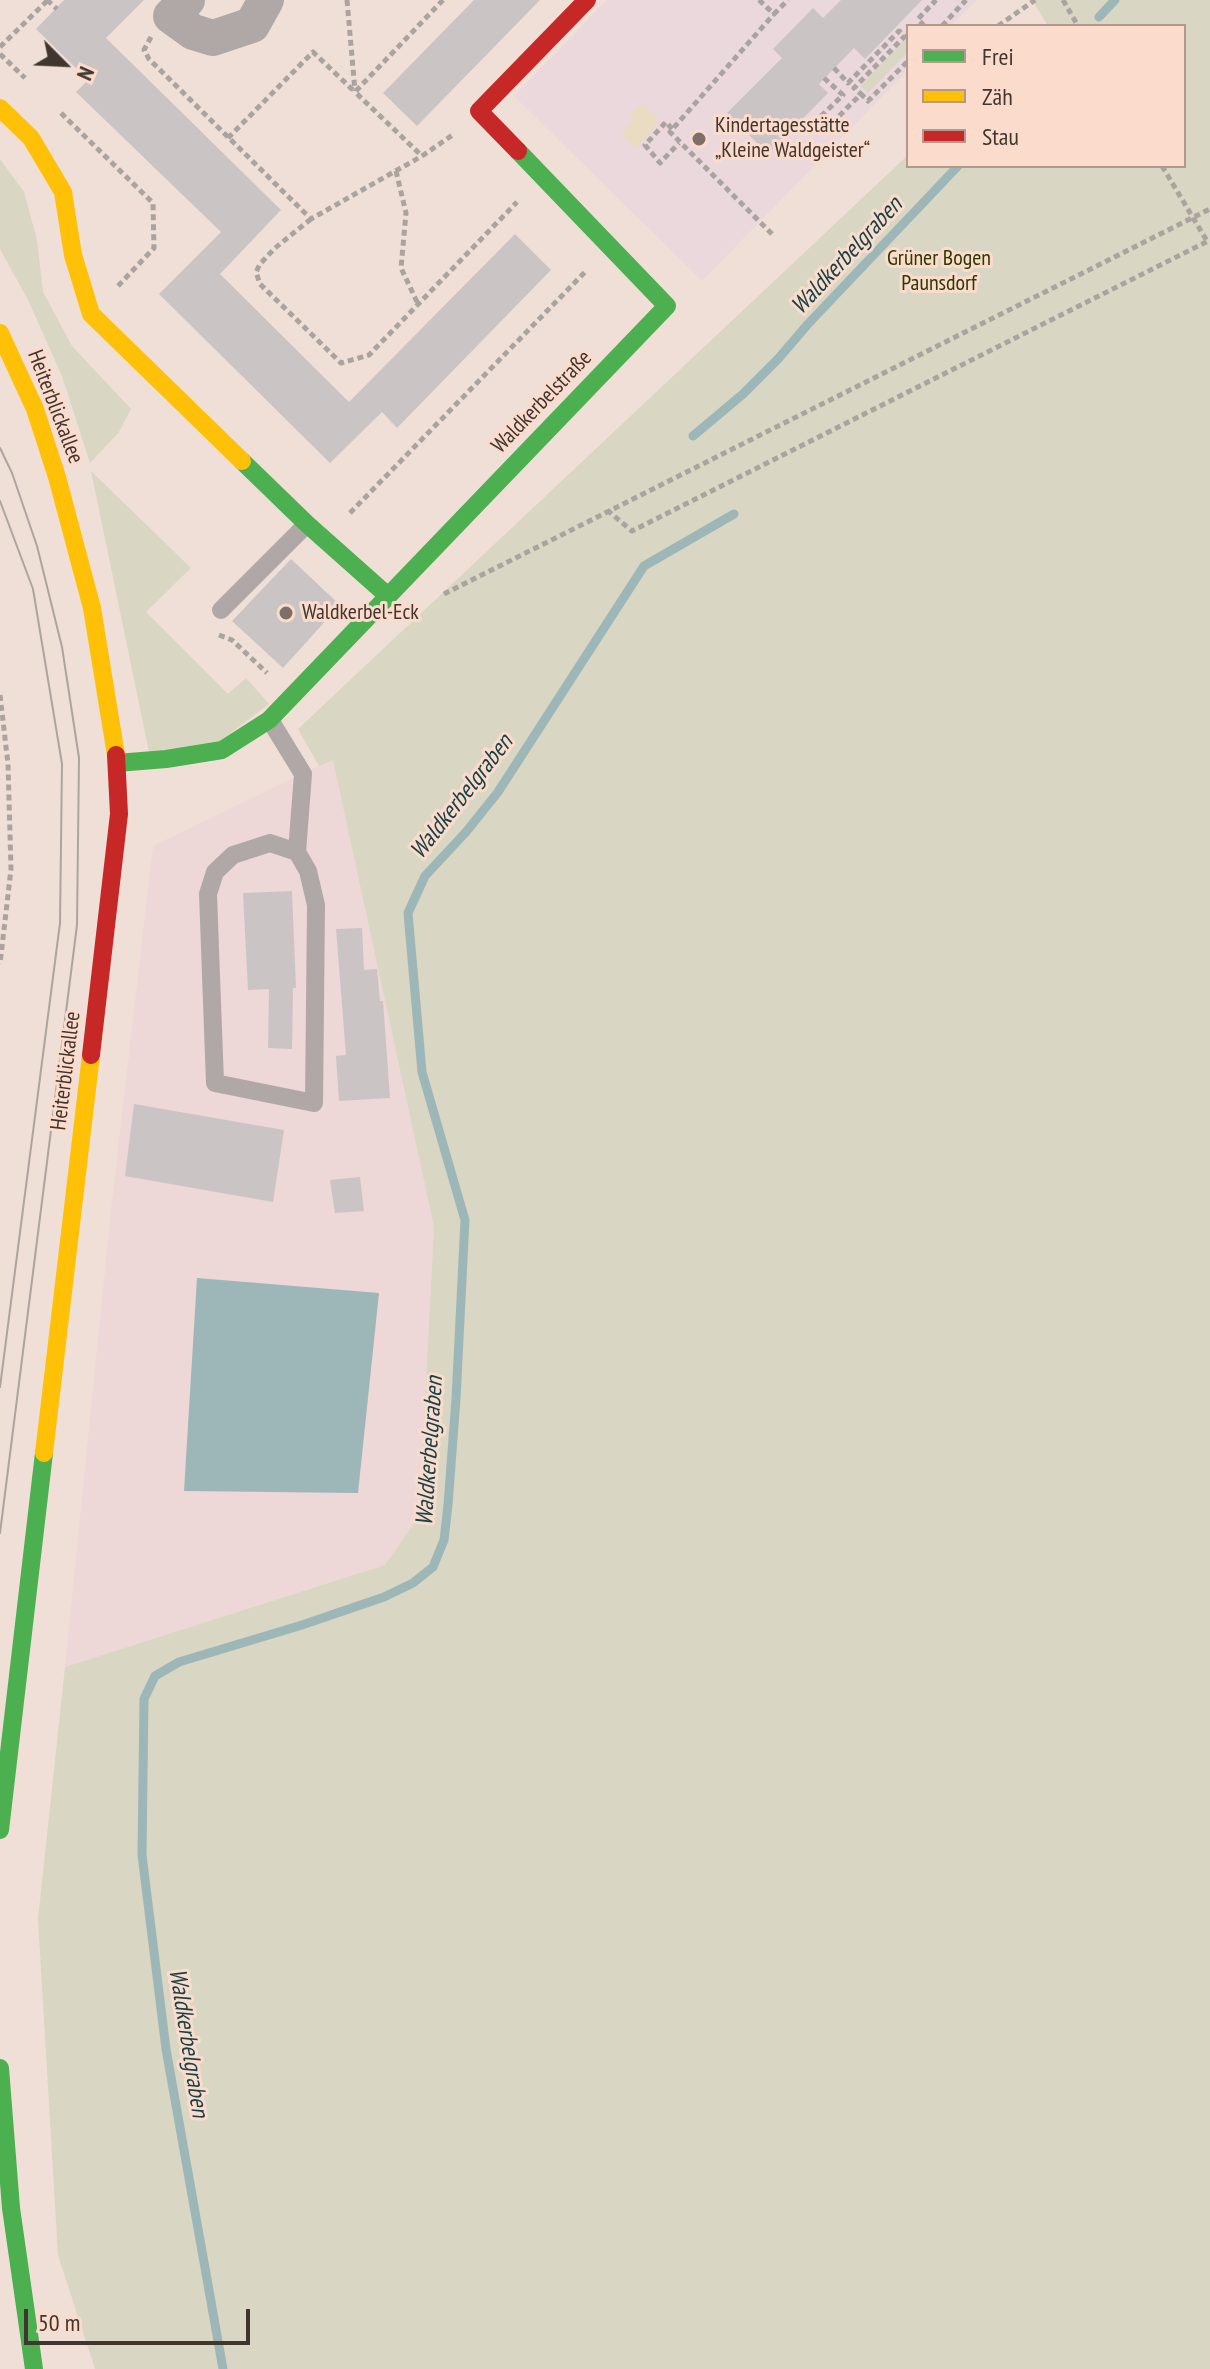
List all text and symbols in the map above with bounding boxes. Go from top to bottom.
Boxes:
north arrow [24,24,104,104]
legend [906,24,1186,168]
text: Frei [982,41,1014,72]
text: N [71,63,101,85]
text: Zäh [982,81,1013,112]
place label: Kindertagesstätte „Kleine Waldgeister“ [715,113,870,164]
text: Stau [982,121,1019,152]
marker: Kindertagesstätte „Kleine Waldgeister“ [690,130,708,148]
water label: Waldkerbelgraben [785,191,909,321]
park label: Grüner Bogen Paunsdorf [887,246,991,298]
street label: Waldkerbelstraße [486,345,598,459]
street label: Heiterblickallee [21,346,89,468]
place label: Waldkerbel-Eck [302,600,419,626]
marker: Waldkerbel-Eck [277,604,295,622]
water label: Waldkerbelgraben [405,729,519,865]
street label: Heiterblickallee [46,1010,86,1132]
water label: Waldkerbelgraben [410,1375,450,1527]
water label: Waldkerbelgraben [162,1967,214,2119]
scale bar [28,2293,254,2343]
text: 50 m [38,2307,80,2338]

